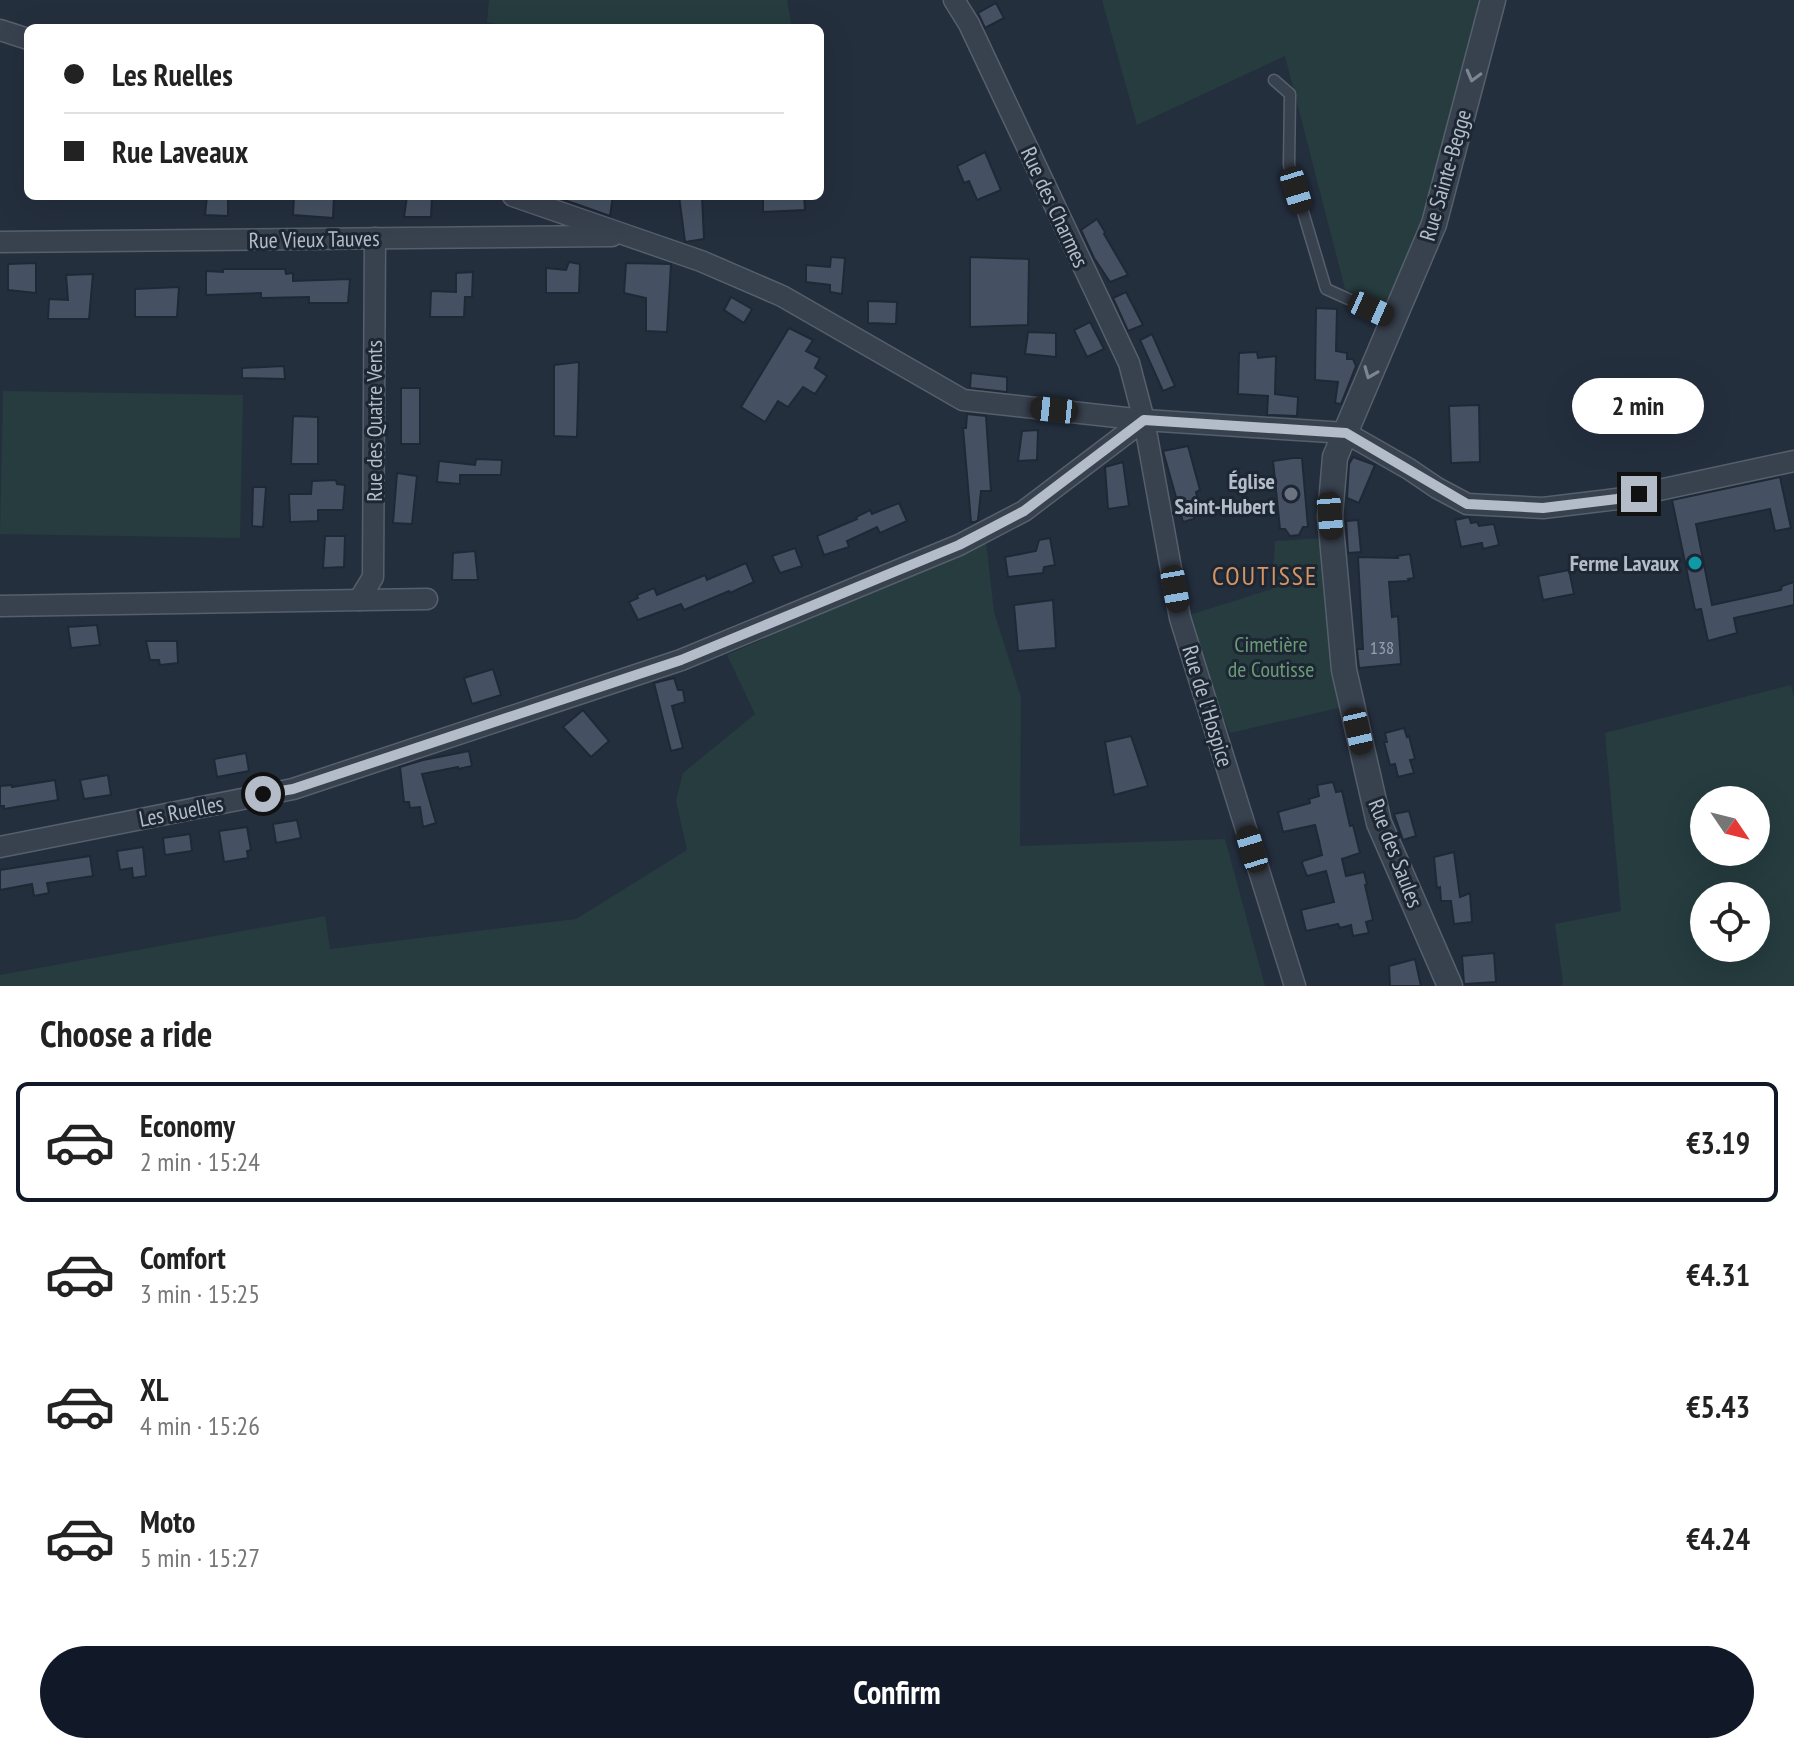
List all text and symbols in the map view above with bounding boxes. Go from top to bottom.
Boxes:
text: Les Ruelles [112,55,233,94]
one-way arrow [1466,68,1483,82]
street label: Rue Sainte-Begge [1413,106,1477,244]
text: Rue Laveaux [112,132,248,171]
street label: Rue des Charmes [1015,142,1095,272]
car [1278,164,1314,216]
street label: Rue Vieux Tauves [248,224,380,254]
car [1344,288,1398,330]
street label: Rue des Quatre Vents [360,340,388,502]
one-way arrow [1364,365,1380,379]
callout: 2 min [1573,378,1705,434]
text: 2 min [1612,389,1664,422]
car [1029,396,1079,424]
place label: Église Saint-Hubert [1175,467,1276,520]
route end [1621,476,1657,512]
marker: Église Saint-Hubert [1282,485,1300,503]
car [1316,491,1344,541]
place label: Ferme Lavaux [1570,549,1679,577]
marker: Ferme Lavaux [1686,554,1704,572]
district label: COUTISSE [1212,559,1318,592]
car [1159,563,1191,615]
park label: Cimetière de Coutisse [1228,630,1314,683]
house number: 138 [1370,636,1394,659]
street label: Rue de l'Hospice [1176,642,1240,770]
car [1341,705,1375,757]
route start [245,776,281,812]
north arrow [1690,786,1770,866]
map controls [1690,786,1770,962]
street label: Les Ruelles [136,789,226,833]
street label: Rue des Saules [1363,795,1429,911]
car [1234,823,1270,875]
button: locate [1690,882,1770,962]
text: Choose a ride [40,1010,212,1057]
icon: car [44,1106,116,1178]
text: Economy [140,1106,235,1145]
text: €3.19 [1686,1123,1750,1162]
text: 2 min · 15:24 [140,1145,260,1178]
icon: car [44,1238,116,1310]
text: Comfort [140,1238,226,1277]
text: €4.31 [1686,1255,1750,1294]
text: 3 min · 15:25 [140,1277,260,1310]
icon: car [44,1370,116,1442]
text: XL [140,1370,169,1409]
text: €5.43 [1686,1387,1750,1426]
text: 4 min · 15:26 [140,1409,260,1442]
icon: car [44,1502,116,1574]
text: Moto [140,1502,195,1541]
text: €4.24 [1686,1519,1750,1558]
text: 5 min · 15:27 [140,1541,260,1574]
button: Confirm [40,1646,1754,1738]

